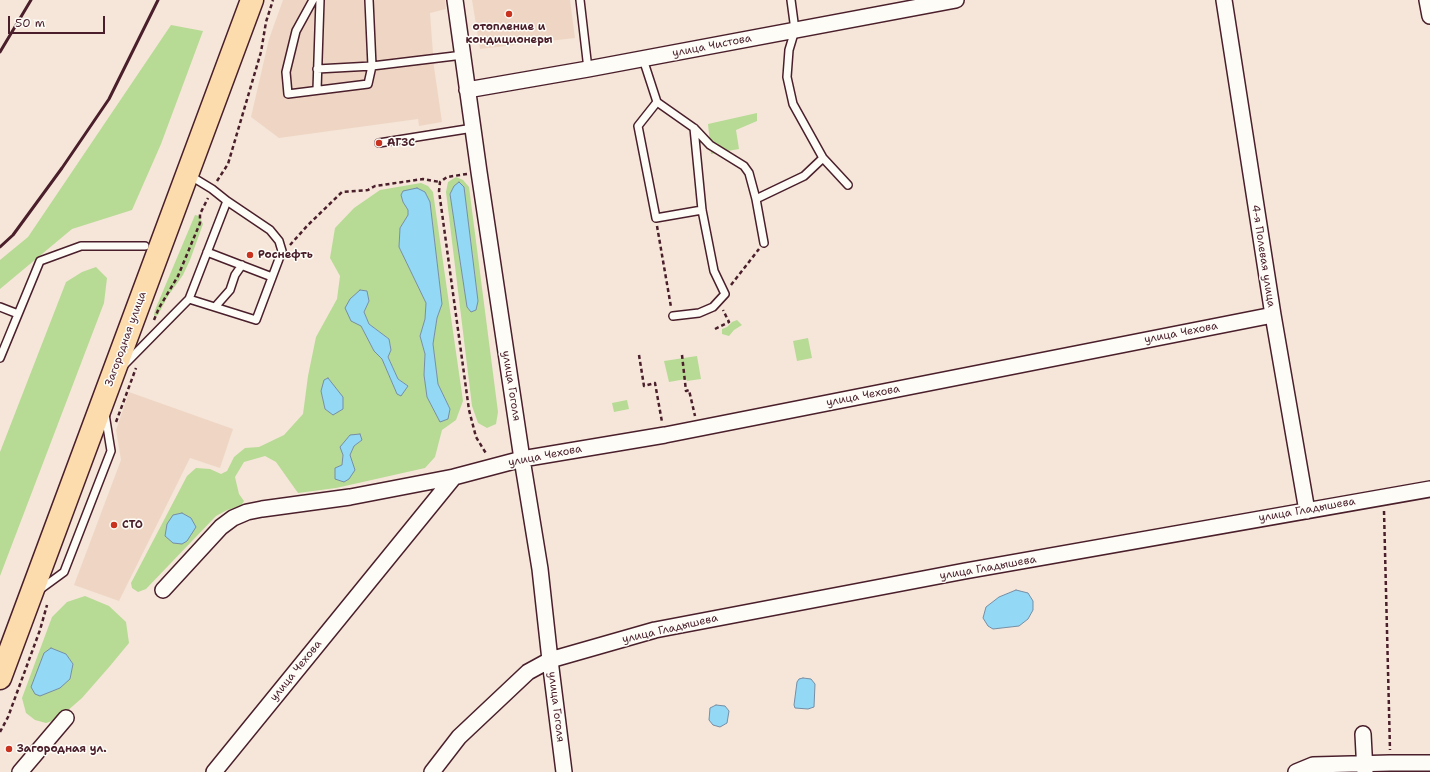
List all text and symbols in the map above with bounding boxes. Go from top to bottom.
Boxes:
scale bar [10,8,107,34]
marker: отопление и кондиционеры [504,9,514,19]
text: 50 m [15,15,45,31]
place label: отопление и кондиционеры [465,20,553,46]
street label: улица Чистова [671,32,753,60]
place label: АГЗС [387,136,415,150]
marker: АГЗС [374,138,384,148]
street label: 4-я Полевая улица [1248,204,1278,308]
place label: Роснефть [258,248,313,262]
marker: Роснефть [245,250,255,260]
street label: Загородная улица [103,290,149,388]
street label: улица Чехова [1143,319,1219,347]
street label: улица Гоголя [499,350,523,422]
street label: улица Чехова [825,382,901,410]
street label: улица Чехова [507,442,583,470]
street label: улица Гладышева [1258,495,1356,525]
place label: СТО [122,518,143,532]
marker: СТО [109,520,119,530]
street label: улица Гладышева [939,553,1037,583]
street label: улица Гладышева [621,612,719,646]
street label: улица Чехова [267,638,325,704]
street label: улица Гоголя [545,671,567,743]
place label: Загородная ул. [17,742,107,756]
marker: Загородная ул. [4,744,14,754]

